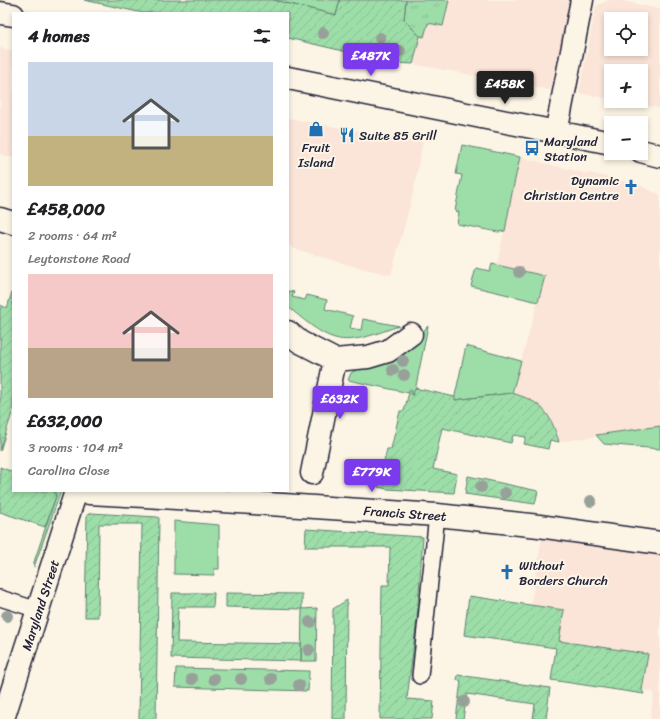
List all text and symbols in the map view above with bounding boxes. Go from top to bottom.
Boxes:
map controls [604,12,648,160]
button: locate [604,12,648,56]
text: 4 homes [28,21,89,51]
icon: filters [251,25,273,47]
pin: £487K [343,43,399,77]
text: £487K [352,44,390,67]
button: + [604,64,648,108]
pin: £458K [477,71,533,105]
text: £458K [486,72,524,95]
icon: home [115,88,187,160]
button: − [604,116,648,160]
shop icon: Fruit Island [307,120,325,138]
place label: Suite 85 Grill [359,124,437,147]
restaurant icon: Suite 85 Grill [338,126,356,144]
place label: Maryland Station [544,130,598,168]
place label: Fruit Island [297,136,335,174]
bus stop icon: Maryland Station [523,139,541,157]
place label: Dynamic Christian Centre [524,169,620,207]
church icon: Dynamic Christian Centre [622,178,640,196]
text: £458,000 [28,194,105,224]
text: 2 rooms · 64 m² [28,224,117,247]
text: Leytonstone Road [28,247,130,270]
icon: home [115,300,187,372]
pin: £632K [312,386,368,420]
text: £632K [322,387,358,410]
text: £632,000 [28,406,103,436]
text: 3 rooms · 104 m² [28,436,123,459]
text: Carolina Close [28,459,110,482]
pin: £779K [344,459,400,493]
text: £779K [353,460,391,483]
street label: Francis Street [363,499,448,528]
place label: Without Borders Church [519,554,608,592]
street label: Maryland Street [15,556,66,654]
church icon: Without Borders Church [498,563,516,581]

